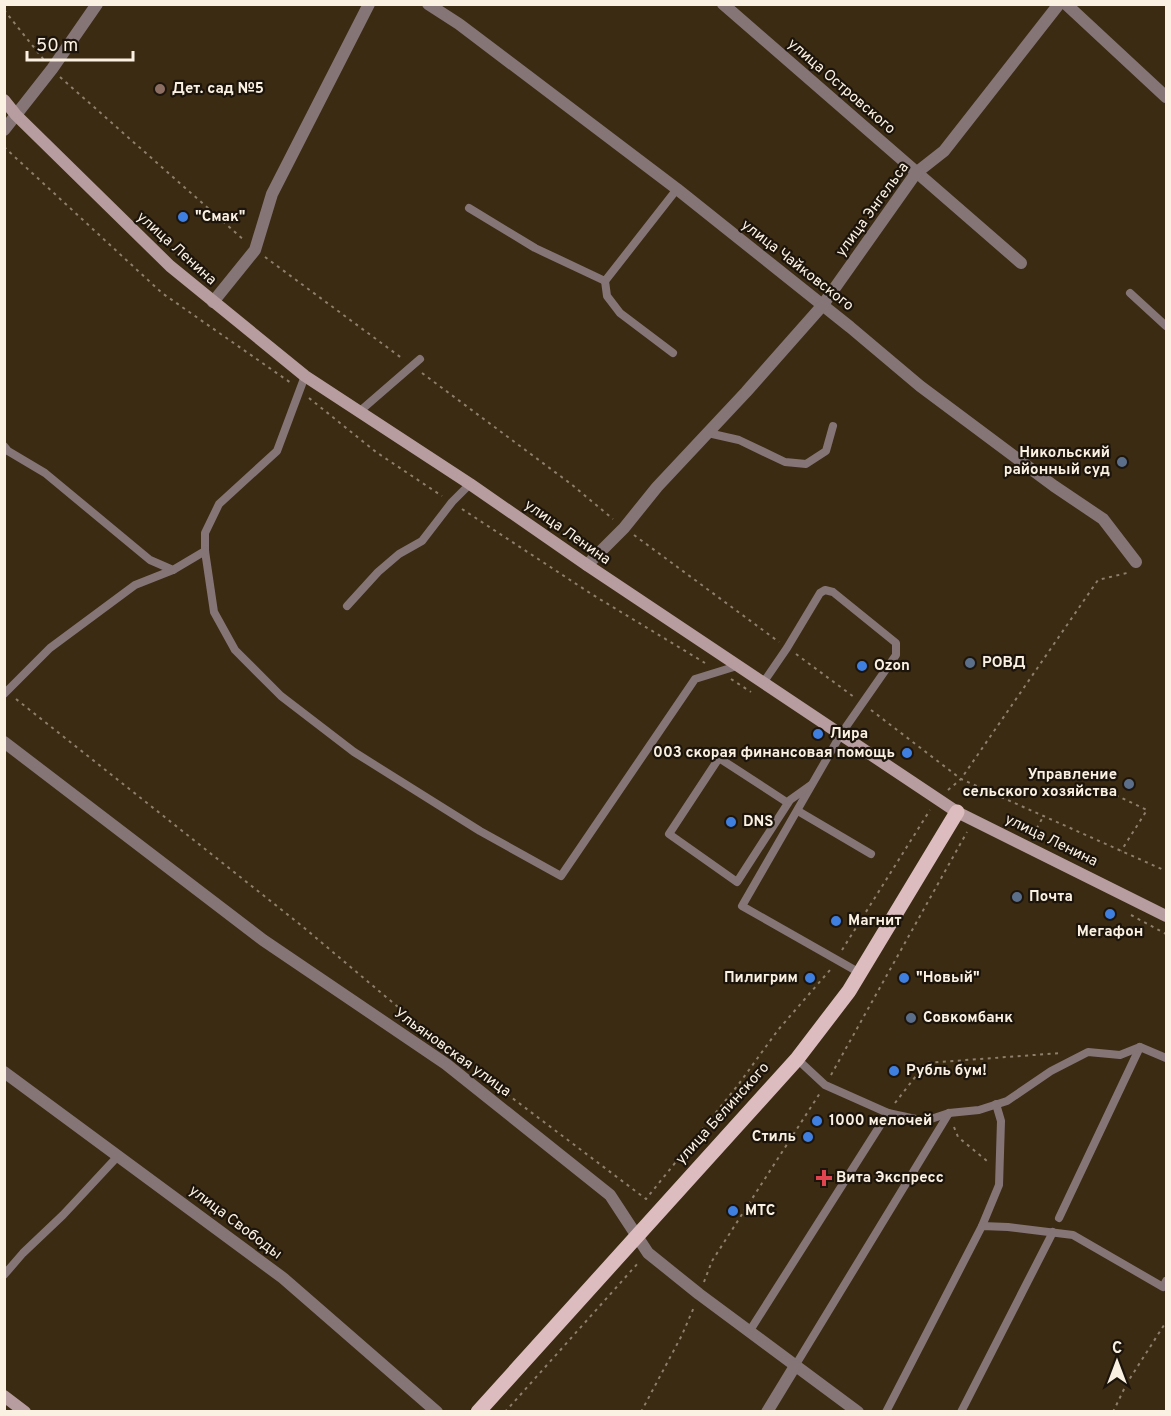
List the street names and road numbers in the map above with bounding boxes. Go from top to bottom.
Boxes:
street label: улица Островского [783,35,899,139]
street label: улица Энгельса [832,159,914,261]
street label: улица Ленина [132,208,220,290]
street label: улица Чайковского [737,216,857,316]
street label: улица Ленина [520,496,614,570]
street label: улица Ленина [1001,810,1101,872]
street label: Ульяновская улица [390,1004,514,1102]
street label: улица Белинского [672,1059,774,1169]
street label: улица Свободы [185,1182,285,1264]

